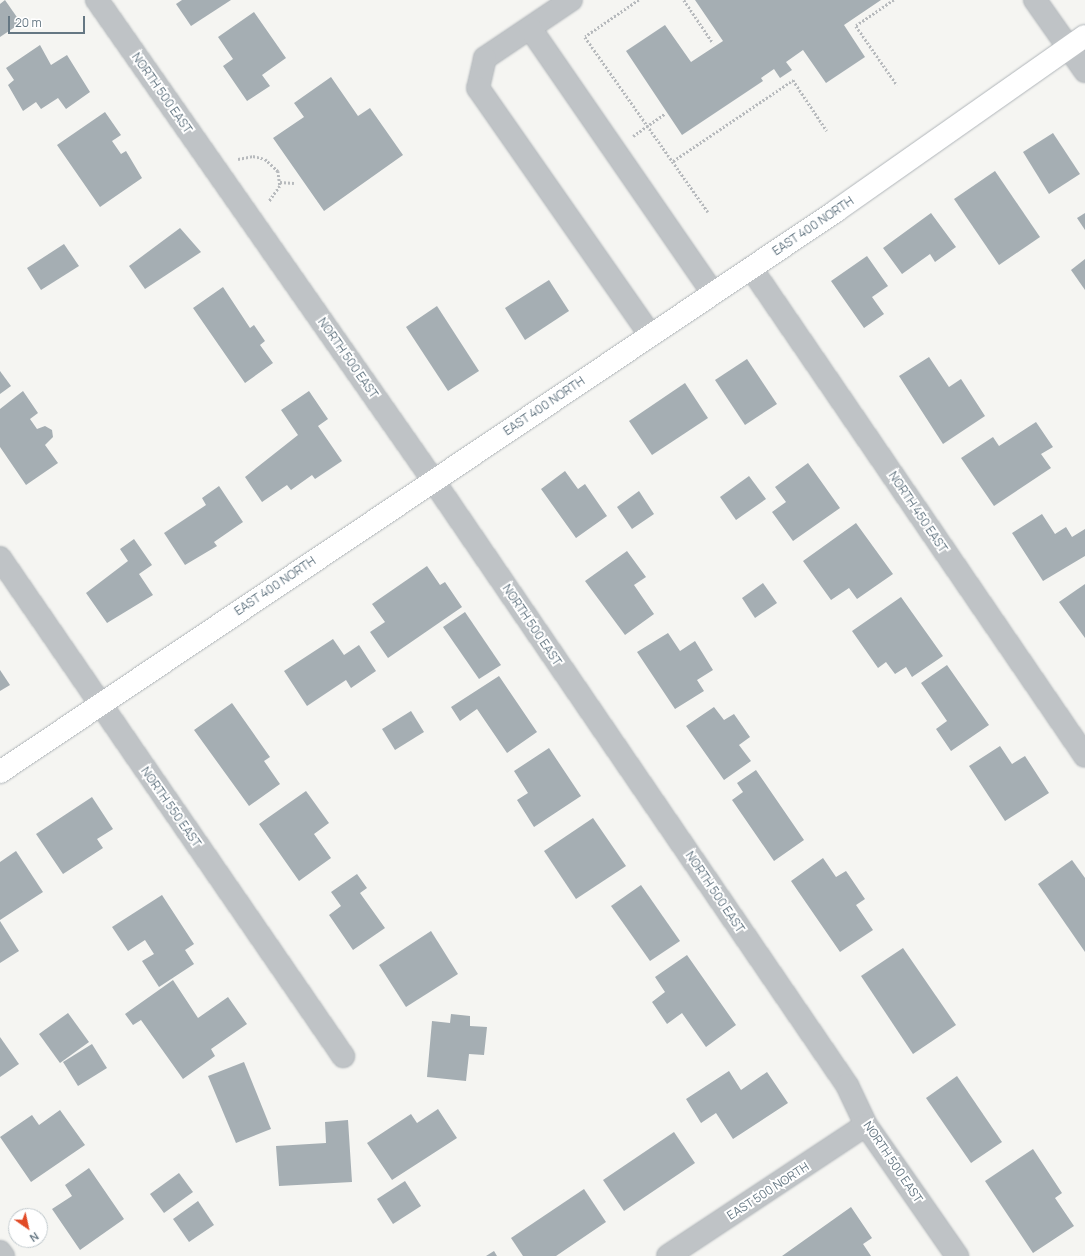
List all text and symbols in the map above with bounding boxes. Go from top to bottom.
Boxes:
scale bar [10,8,87,34]
text: 20 m [15,14,42,31]
street label: NORTH 500 EAST [129,50,195,136]
street label: EAST 400 NORTH [770,193,856,259]
street label: NORTH 500 EAST [315,315,381,401]
street label: EAST 400 NORTH [501,373,587,439]
street label: NORTH 450 EAST [886,469,950,555]
street label: EAST 400 NORTH [232,553,318,619]
street label: NORTH 500 EAST [499,582,565,668]
street label: NORTH 550 EAST [138,764,204,850]
street label: NORTH 500 EAST [682,849,748,935]
street label: NORTH 500 EAST [860,1119,926,1205]
street label: EAST 500 NORTH [724,1159,812,1223]
north arrow [8,1208,48,1248]
text: N [27,1229,42,1246]

